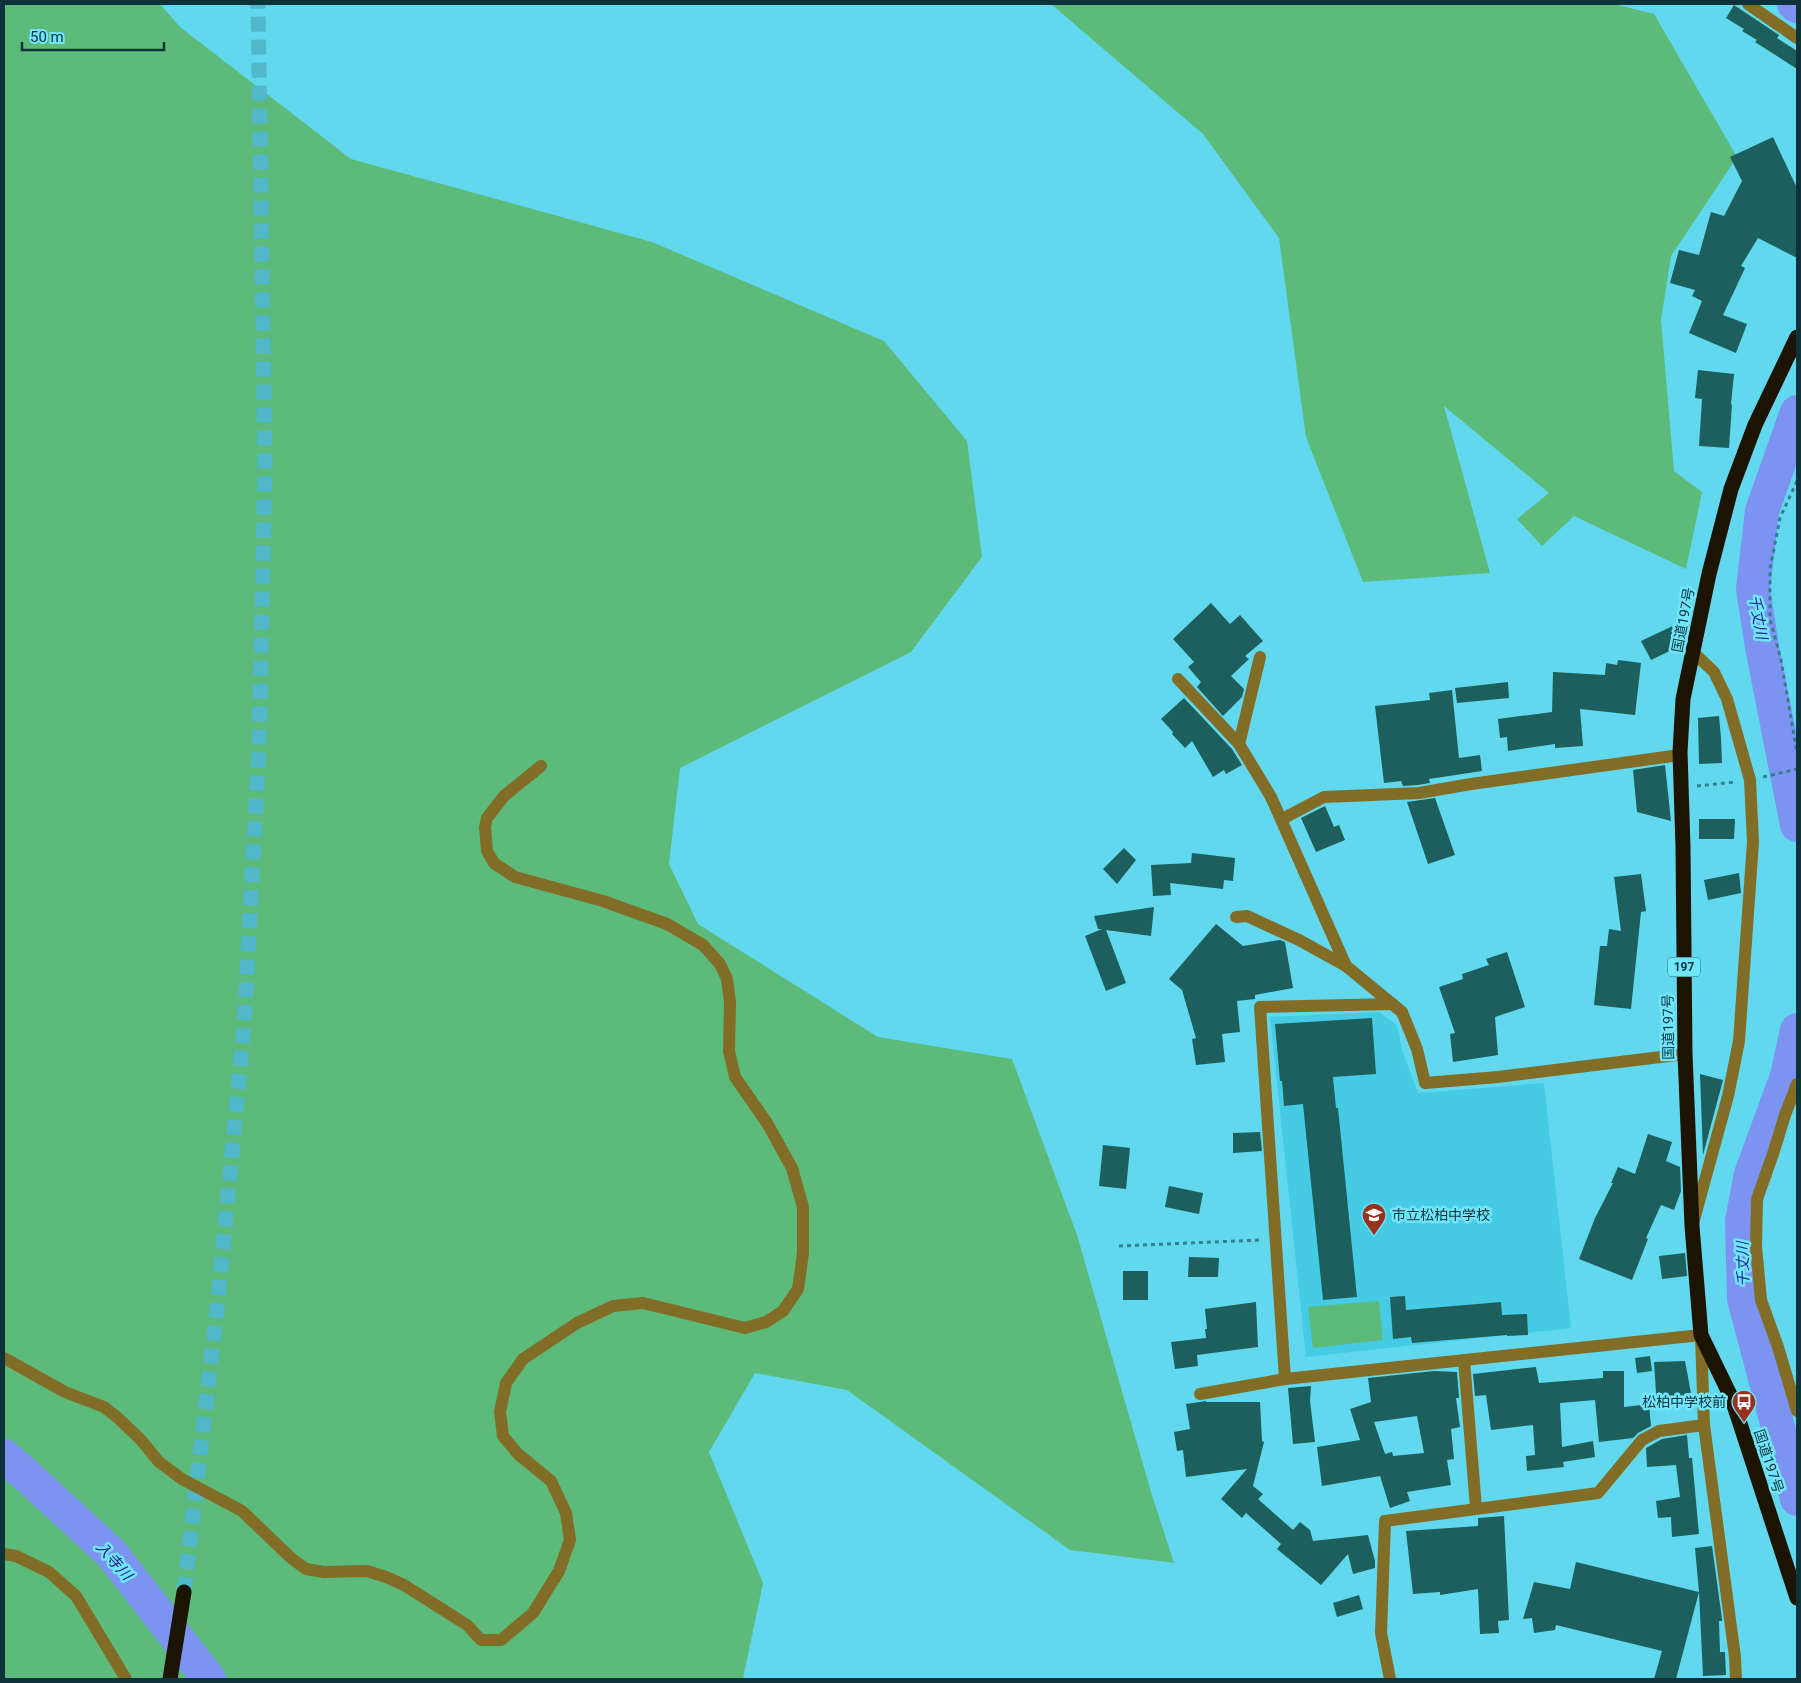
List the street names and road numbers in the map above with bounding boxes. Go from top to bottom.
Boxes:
street label: 国道197号 [1669,586,1697,654]
road number: 197 [1668,958,1700,976]
street label: 国道197号 [1659,994,1677,1060]
street label: 国道197号 [1751,1427,1787,1495]

